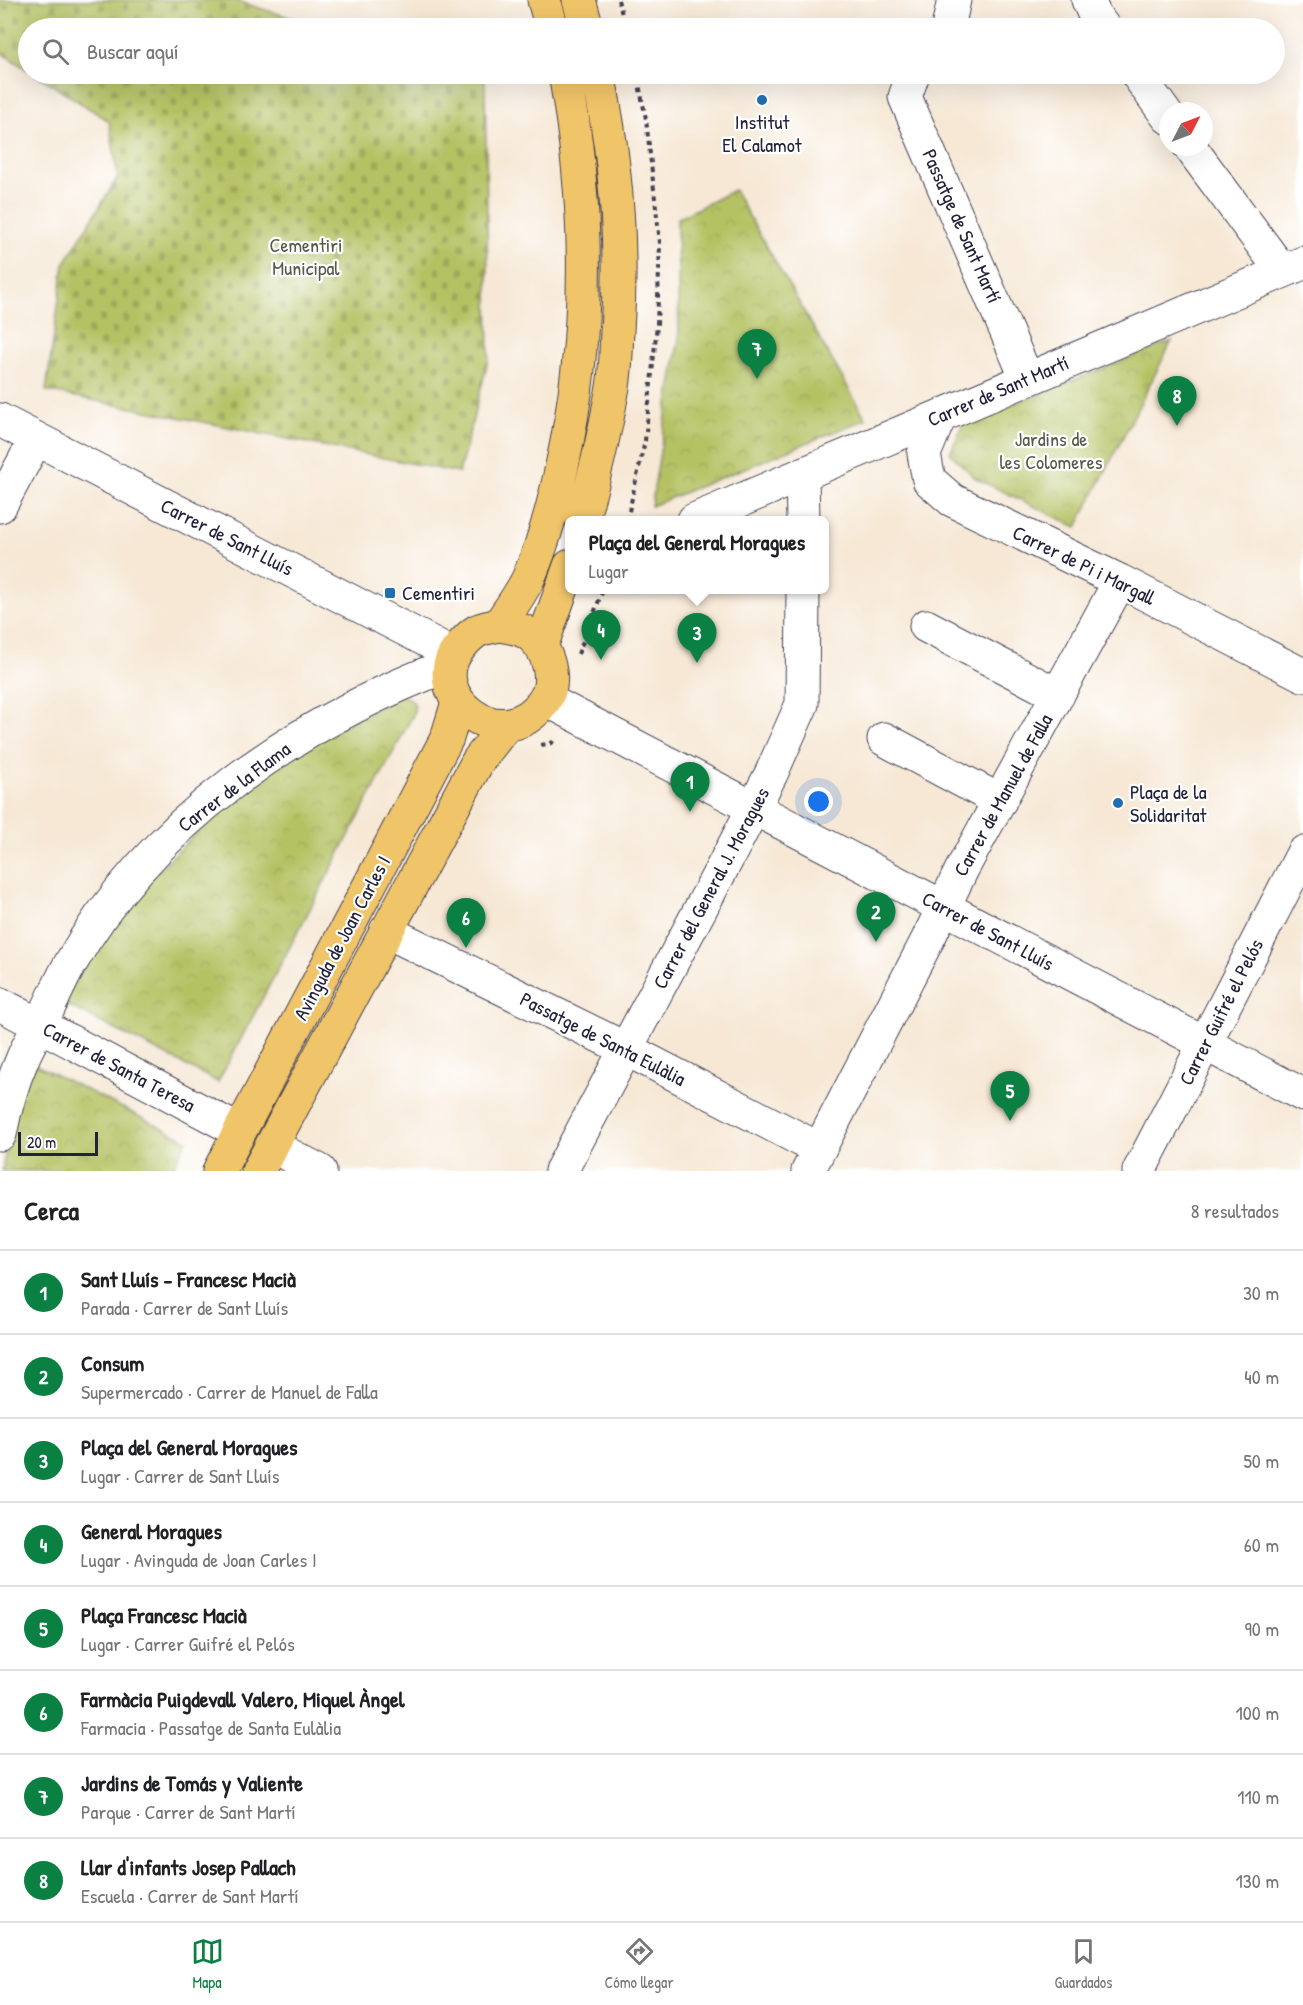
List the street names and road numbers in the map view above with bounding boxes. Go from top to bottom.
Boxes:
street label: Passatge de Sant Martí [916,145,1008,307]
street label: Carrer de Sant Martí [923,349,1073,433]
street label: Carrer de Sant Lluís [156,492,298,582]
street label: Carrer de Pi i Margall [1008,518,1160,611]
street label: Carrer de Manuel de Falla [947,709,1058,881]
street label: Carrer de la Flama [172,735,296,838]
street label: Carrer del General J. Moragues [646,782,775,993]
street label: Avinguda de Joan Carles I [287,851,396,1025]
street label: Carrer de Sant Lluís [918,885,1059,977]
street label: Carrer Guifré el Pelós [1172,934,1269,1089]
street label: Passatge de Santa Eulàlia [516,985,691,1092]
street label: Carrer de Santa Teresa [38,1015,200,1118]

